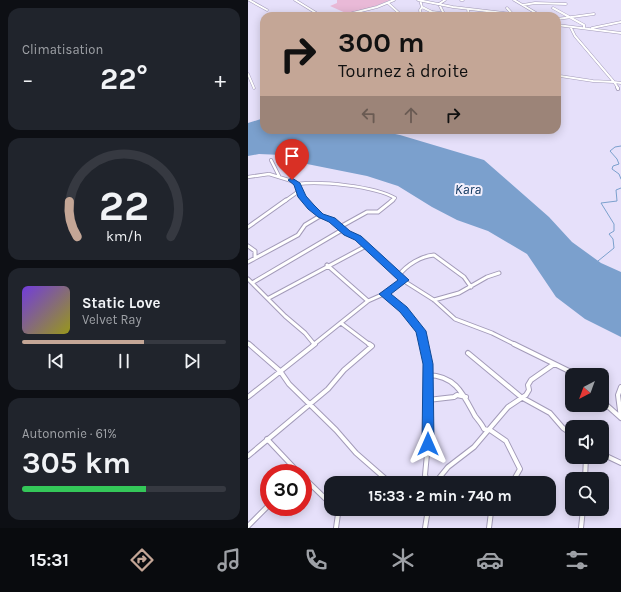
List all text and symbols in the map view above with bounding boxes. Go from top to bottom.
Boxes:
text: 300 m [338,26,425,59]
icon: right [272,28,324,80]
text: Climatisation [22,42,103,57]
text: Tournez à droite [338,60,468,82]
text: 22° [100,61,148,97]
text: − [22,67,34,93]
text: + [214,67,226,93]
icon: left [358,104,380,126]
icon: ahead [400,104,422,126]
icon: right [442,104,464,126]
pin [275,139,309,180]
icon: arrive [281,145,303,167]
water label: Kara [455,181,481,198]
text: 22 [99,182,149,230]
text: km/h [106,228,142,245]
text: Static Love [82,294,160,312]
text: Velvet Ray [82,312,142,327]
icon: previous [45,350,67,372]
icon: pause [113,350,135,372]
icon: next [181,350,203,372]
north arrow [565,368,609,412]
map controls [565,368,609,516]
button: sound [565,420,609,464]
position arrow [407,423,449,465]
text: Autonomie · 61% [22,426,117,441]
text: 305 km [22,445,131,481]
speed limit sign: 30 [260,464,312,516]
button: search [565,472,609,516]
text: 15:33 · 2 min · 740 m [368,487,512,505]
icon: directions [128,546,156,574]
icon: music [215,546,243,574]
icon: phone [302,546,330,574]
icon: climate [389,546,417,574]
icon: car [476,546,504,574]
icon: filters [563,546,591,574]
text: 15:31 [30,549,69,571]

